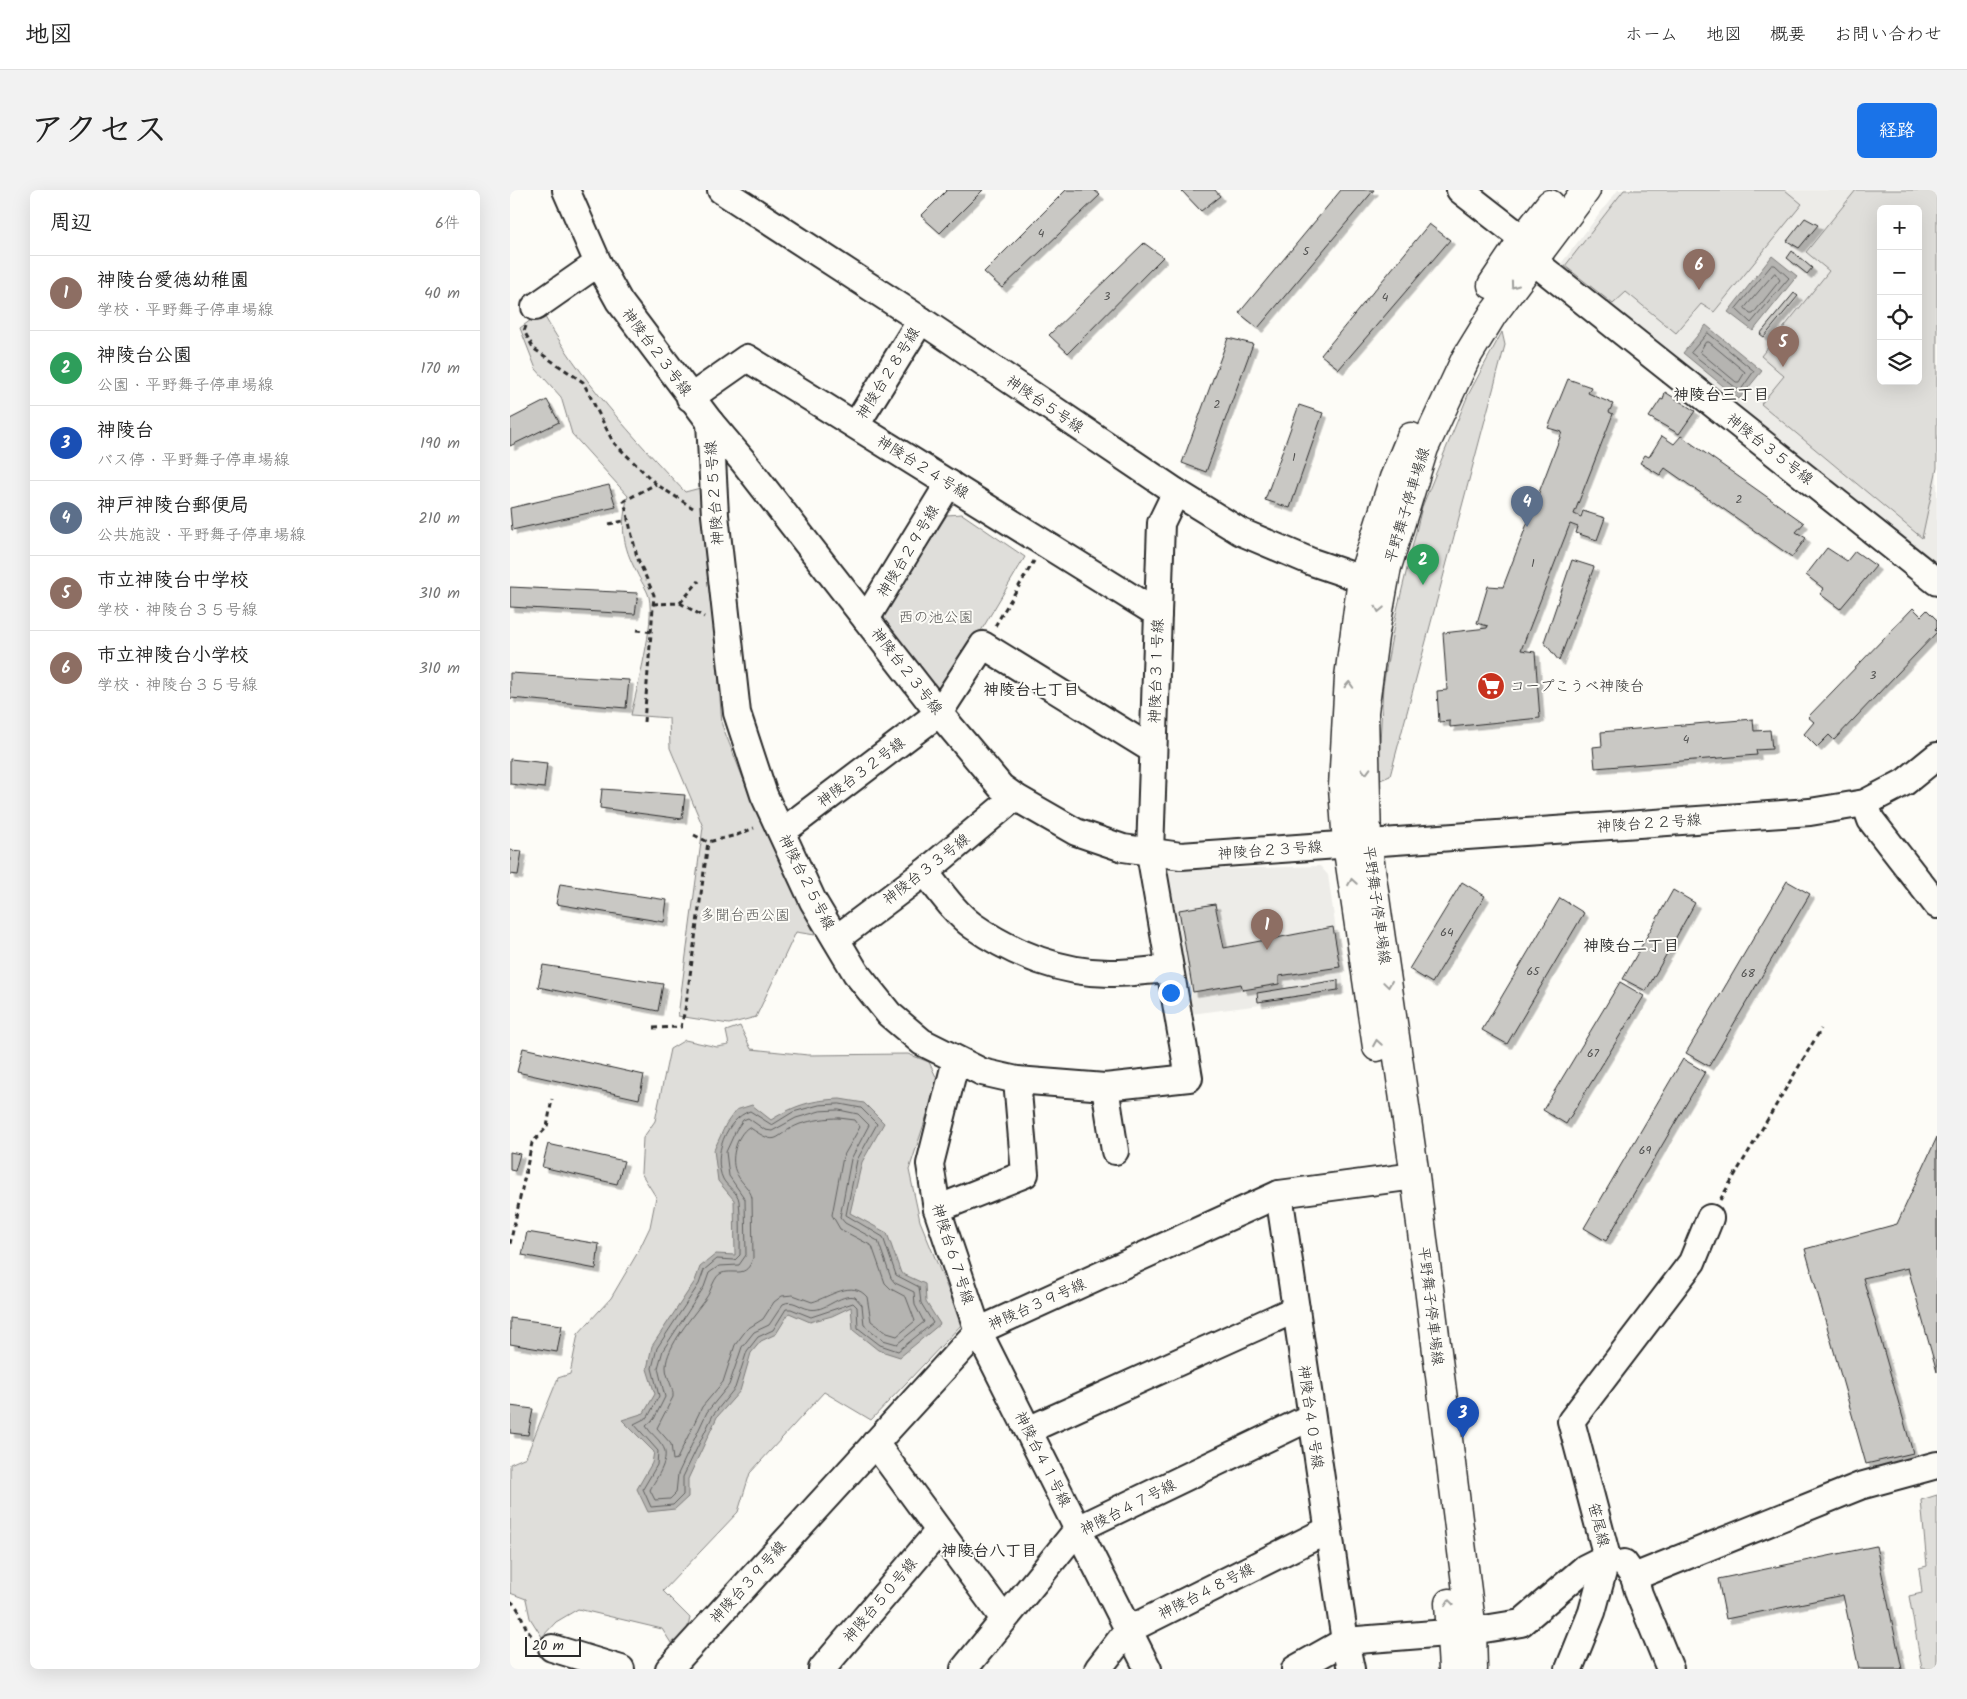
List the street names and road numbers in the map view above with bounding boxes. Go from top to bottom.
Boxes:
street label: 神陵台２３号線 [615,303,697,402]
street label: 神陵台２８号線 [851,323,927,424]
street label: 神陵台５号線 [1000,370,1088,440]
street label: 神陵台３５号線 [1721,408,1818,492]
street label: 神陵台２４号線 [872,430,973,506]
street label: 神陵台２５号線 [699,440,731,546]
street label: 平野舞子停車場線 [1379,444,1437,566]
street label: 神陵台２９号線 [872,500,946,603]
street label: 神陵台３１号線 [1143,618,1171,724]
street label: 神陵台２３号線 [864,623,948,720]
street label: 神陵台３２号線 [812,732,911,814]
street label: 神陵台２２号線 [1596,808,1702,840]
street label: 神陵台３３号線 [878,828,975,912]
street label: 神陵台２５号線 [772,830,841,935]
street label: 神陵台２３号線 [1217,835,1323,867]
street label: 平野舞子停車場線 [1356,844,1396,966]
street label: 神陵台６７号線 [924,1201,980,1308]
street label: 平野舞子停車場線 [1411,1245,1449,1367]
street label: 神陵台３９号線 [985,1273,1090,1337]
street label: 神陵台４０号線 [1291,1363,1329,1471]
street label: 神陵台４１号線 [1008,1407,1077,1512]
street label: 神陵台４７号線 [1076,1473,1181,1542]
street label: 笹尾線 [1581,1500,1615,1550]
street label: 神陵台３９号線 [705,1536,793,1630]
street label: 神陵台５０号線 [838,1553,924,1649]
street label: 神陵台４８号線 [1154,1557,1259,1626]

